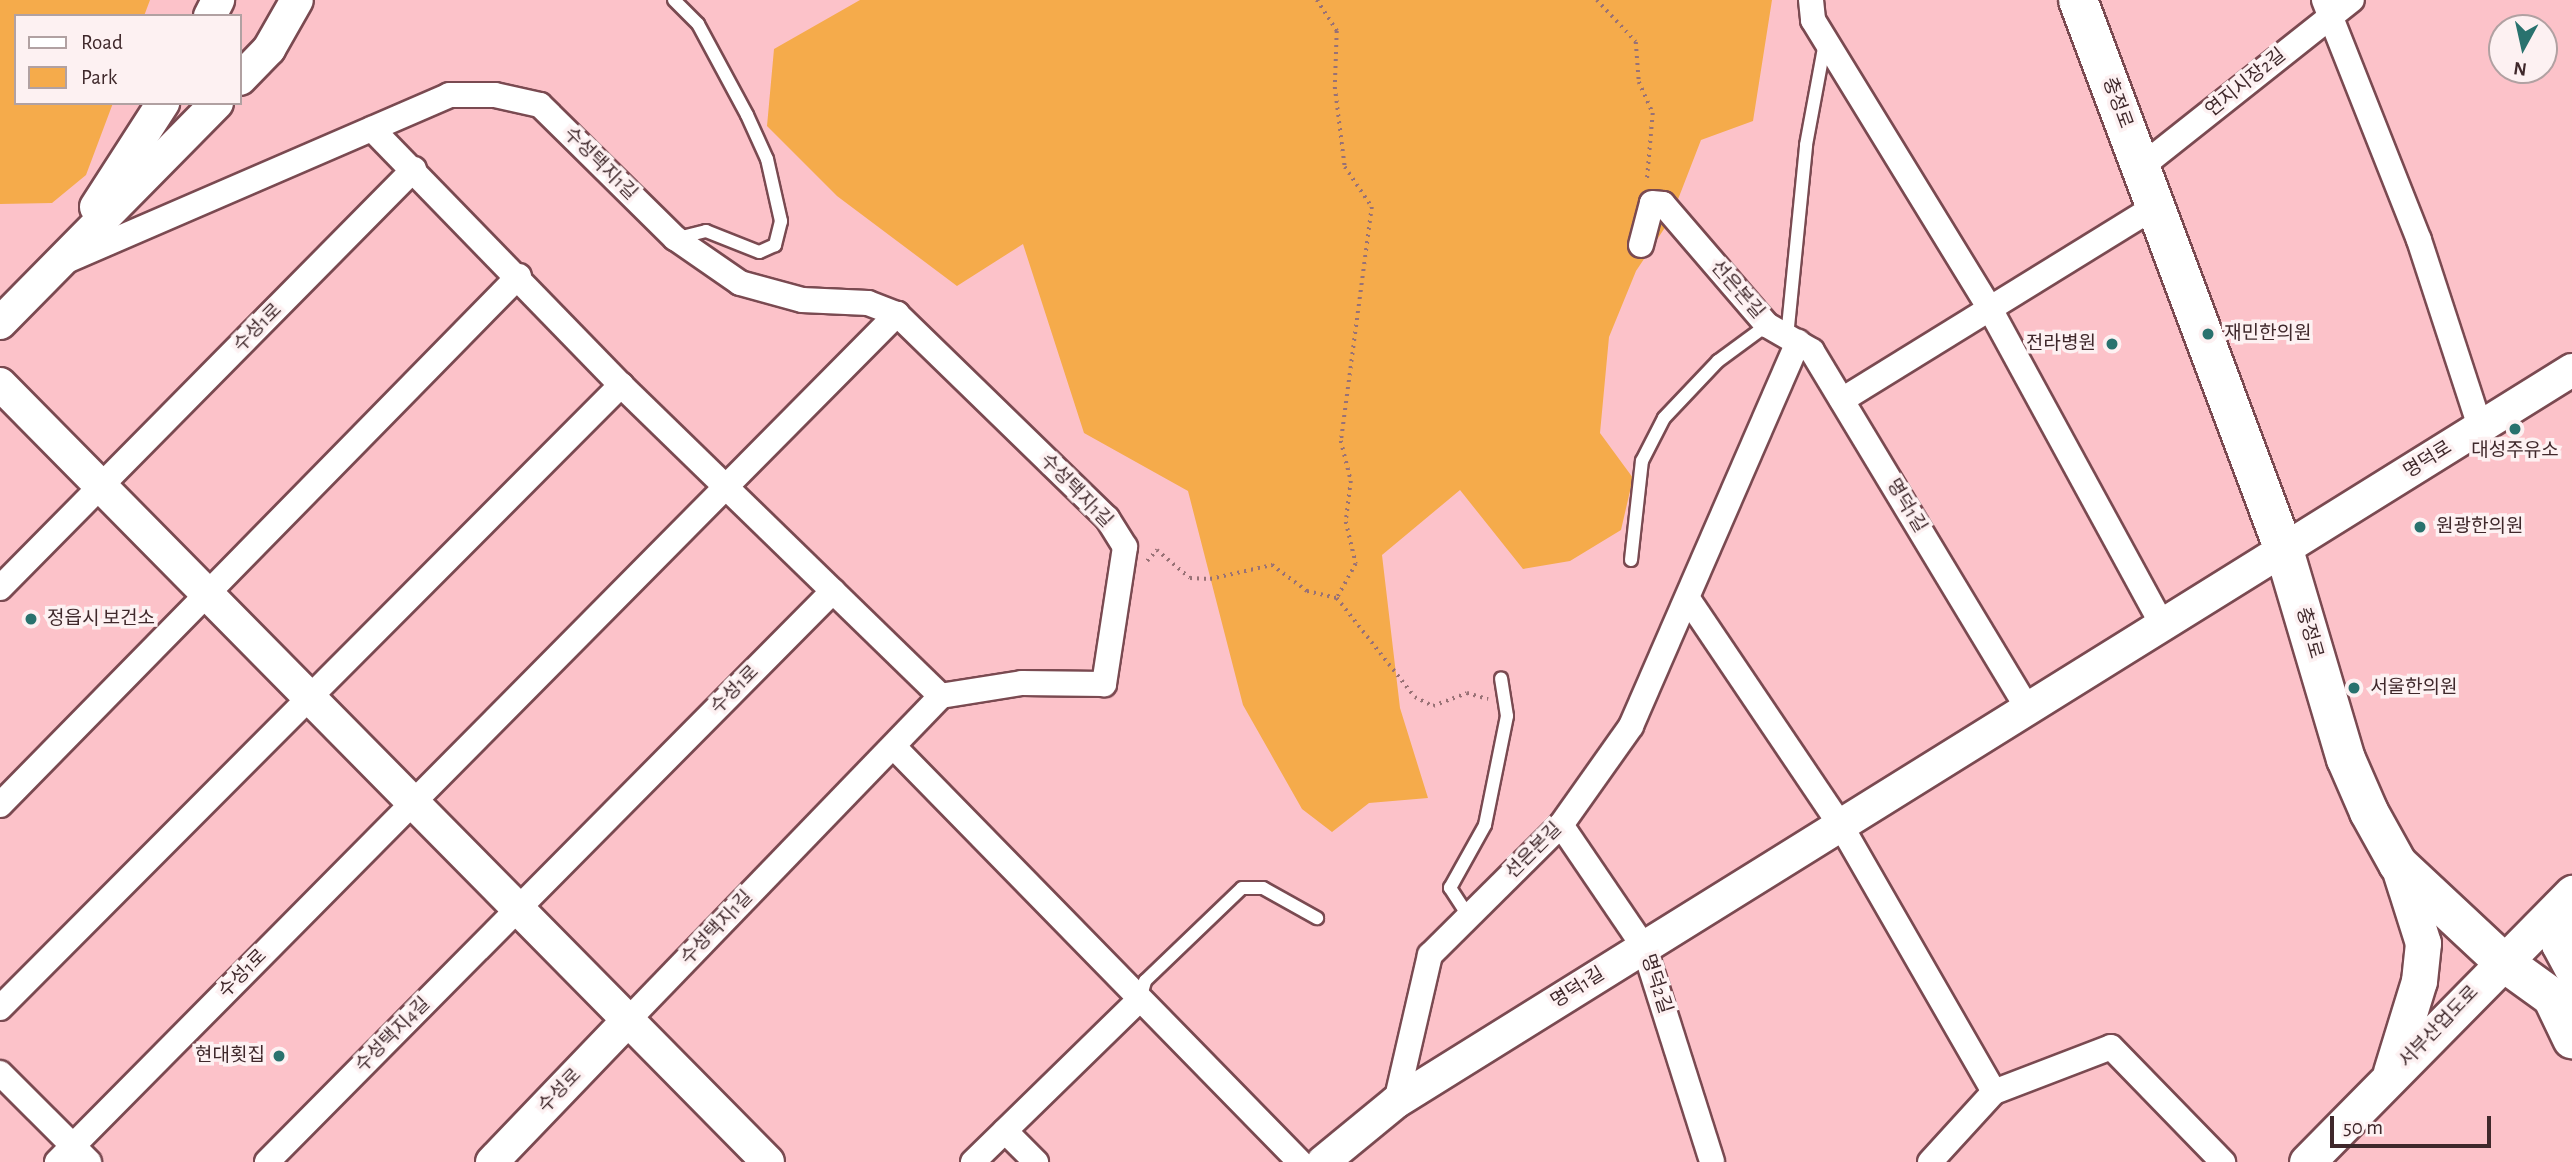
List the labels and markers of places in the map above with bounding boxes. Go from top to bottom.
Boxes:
place label: 재민한의원 [2224,323,2311,345]
marker: 재민한의원 [2198,324,2218,344]
place label: 전라병원 [2026,333,2096,355]
marker: 전라병원 [2102,334,2122,354]
marker: 대성주유소 [2507,421,2523,437]
place label: 대성주유소 [2471,440,2559,462]
place label: 원광한의원 [2436,516,2523,538]
marker: 원광한의원 [2410,517,2430,537]
place label: 정읍시 보건소 [47,608,155,630]
marker: 정읍시 보건소 [21,609,41,629]
place label: 서울한의원 [2370,677,2457,699]
marker: 서울한의원 [2344,678,2364,698]
place label: 현대횟집 [195,1045,265,1067]
marker: 현대횟집 [271,1048,287,1064]

